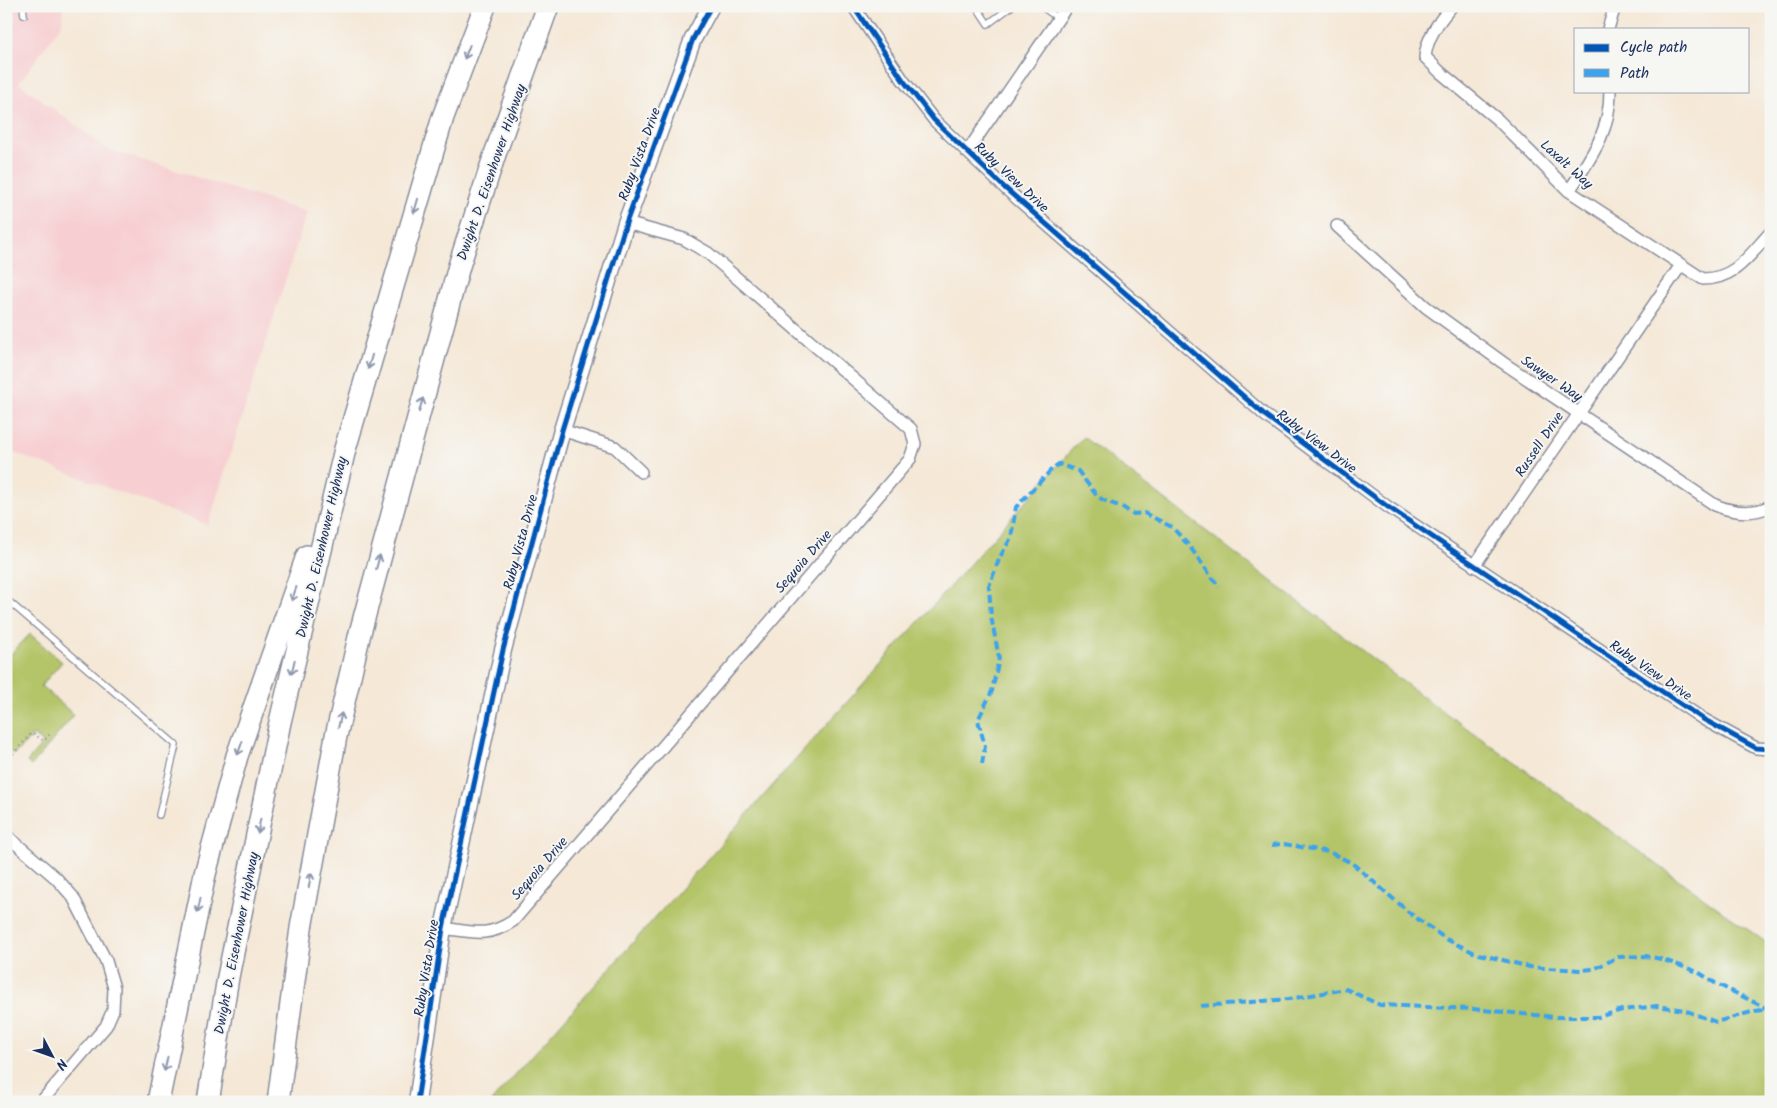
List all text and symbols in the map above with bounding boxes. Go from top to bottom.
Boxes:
legend [1574,28,1750,92]
text: Cycle path [1620,36,1687,60]
one-way arrow [462,44,472,59]
text: Path [1620,62,1649,86]
street label: Dwight D. Eisenhower Highway [451,81,533,264]
street label: Ruby Vista Drive [613,104,667,204]
street label: Laxalt Way [1535,135,1598,195]
street label: Ruby View Drive [969,137,1054,219]
one-way arrow [411,198,421,214]
street label: Sawyer Way [1516,350,1587,408]
one-way arrow [365,353,375,369]
one-way arrow [416,398,426,414]
street label: Ruby View Drive [1272,404,1362,480]
street label: Russell Drive [1510,407,1570,482]
street label: Dwight D. Eisenhower Highway [290,454,354,640]
street label: Ruby Vista Drive [498,491,544,592]
street label: Sequoia Drive [770,524,838,598]
one-way arrow [374,554,383,570]
one-way arrow [288,586,298,602]
street label: Ruby View Drive [1605,635,1697,707]
one-way arrow [288,659,297,675]
one-way arrow [336,712,345,728]
one-way arrow [235,739,244,755]
one-way arrow [254,817,263,833]
street label: Sequoia Drive [506,831,574,905]
street label: Dwight D. Eisenhower Highway [208,850,266,1036]
one-way arrow [305,872,315,888]
one-way arrow [194,896,203,912]
street label: Ruby Vista Drive [408,917,446,1018]
north arrow [28,1030,78,1080]
text: N [50,1053,72,1075]
one-way arrow [160,1055,170,1071]

